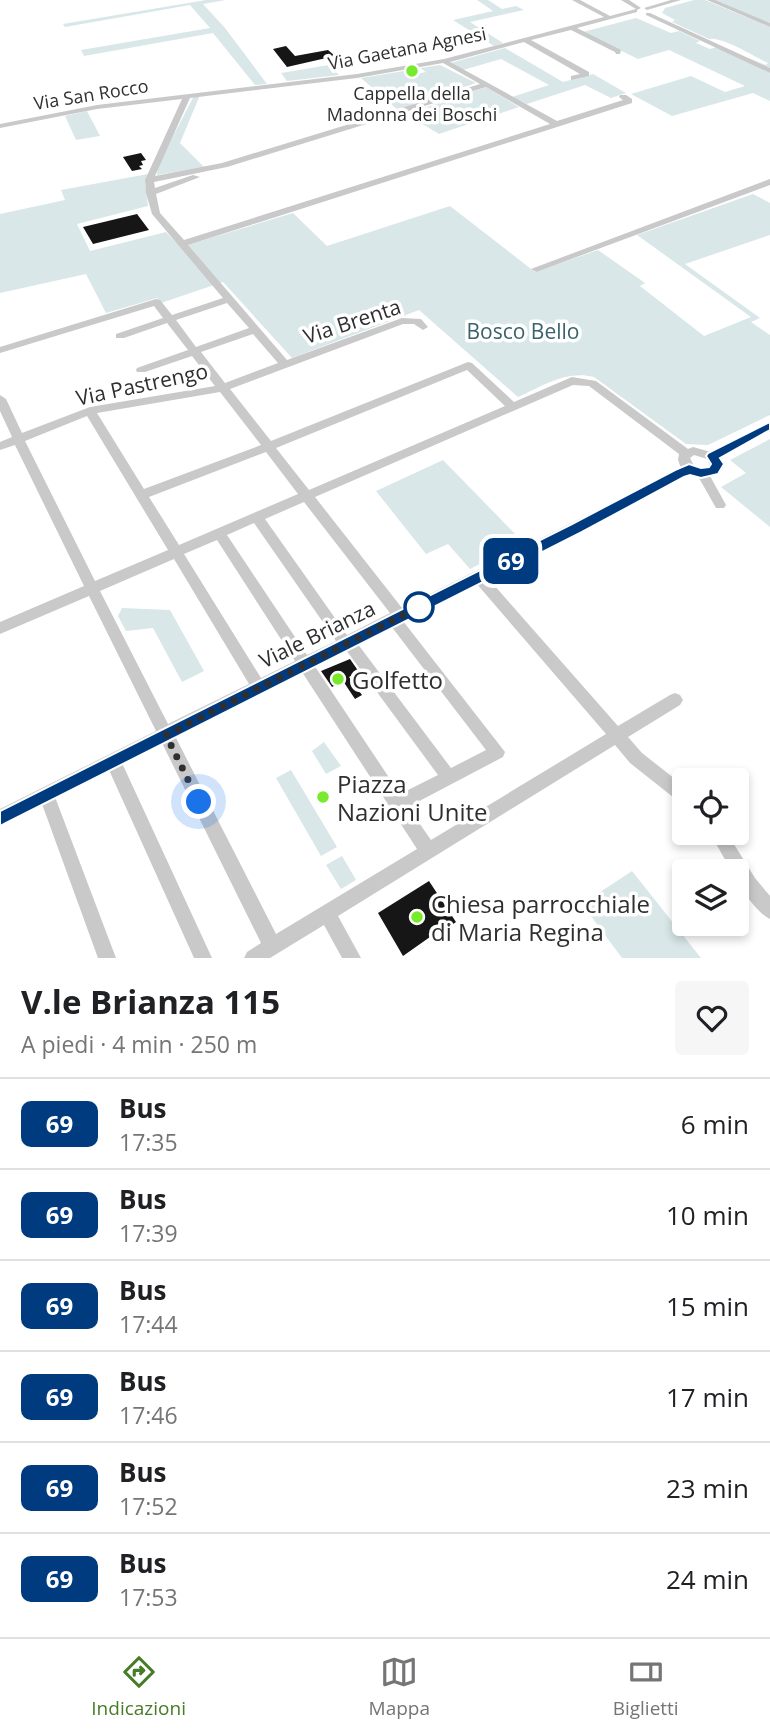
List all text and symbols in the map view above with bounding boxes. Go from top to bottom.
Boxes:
street label: Via Gaetana Agnesi [326,21,488,75]
marker: Cappella della Madonna dei Boschi [404,63,420,79]
street label: Via San Rocco [32,73,150,115]
place label: Cappella della Madonna dei Boschi [327,81,497,126]
street label: Via Brenta [300,292,404,350]
park label: Bosco Bello [467,317,579,345]
street label: Via Pastrengo [74,356,210,412]
line badge: 69 [480,538,542,584]
text: 69 [497,544,525,577]
unlabelled marker [404,592,434,622]
street label: Viale Brianza [254,594,380,674]
place label: Golfetto [352,663,443,696]
marker: Golfetto [330,671,346,687]
place label: Piazza Nazioni Unite [337,767,487,828]
map controls [672,768,749,936]
button: locate [672,768,749,845]
your location [181,784,216,819]
marker: Piazza Nazioni Unite [315,789,331,805]
button: layers [672,859,749,936]
place label: Chiesa parrocchiale di Maria Regina [431,887,650,948]
marker: Chiesa parrocchiale di Maria Regina [409,909,425,925]
text: V.le Brianza 115 [21,979,280,1024]
button: heart [675,981,749,1055]
text: A piedi · 4 min · 250 m [21,1028,257,1060]
text: Bus [119,1090,166,1126]
text: 6 min [681,1106,749,1142]
text: 69 [46,1107,73,1140]
text: 17:35 [119,1126,178,1158]
text: Bus [119,1181,166,1217]
text: 10 min [666,1197,749,1233]
text: 69 [46,1198,73,1231]
text: 17:39 [119,1217,178,1249]
text: Bus [119,1272,166,1308]
text: 15 min [666,1288,749,1324]
text: 69 [46,1289,73,1322]
text: 17:44 [119,1308,178,1340]
text: Bus [119,1363,166,1399]
text: 17 min [666,1379,749,1415]
text: 69 [46,1380,73,1413]
text: 17:46 [119,1399,178,1431]
text: Bus [119,1454,166,1490]
text: 23 min [666,1470,749,1506]
text: 69 [46,1471,73,1504]
text: 17:52 [119,1490,178,1522]
text: Bus [119,1545,166,1581]
text: 24 min [666,1561,749,1597]
text: 69 [46,1562,73,1595]
text: 17:53 [119,1581,178,1613]
tab: Indicazioni [91,1653,186,1721]
tab: Mappa [369,1653,430,1721]
tab: Biglietti [613,1653,679,1721]

